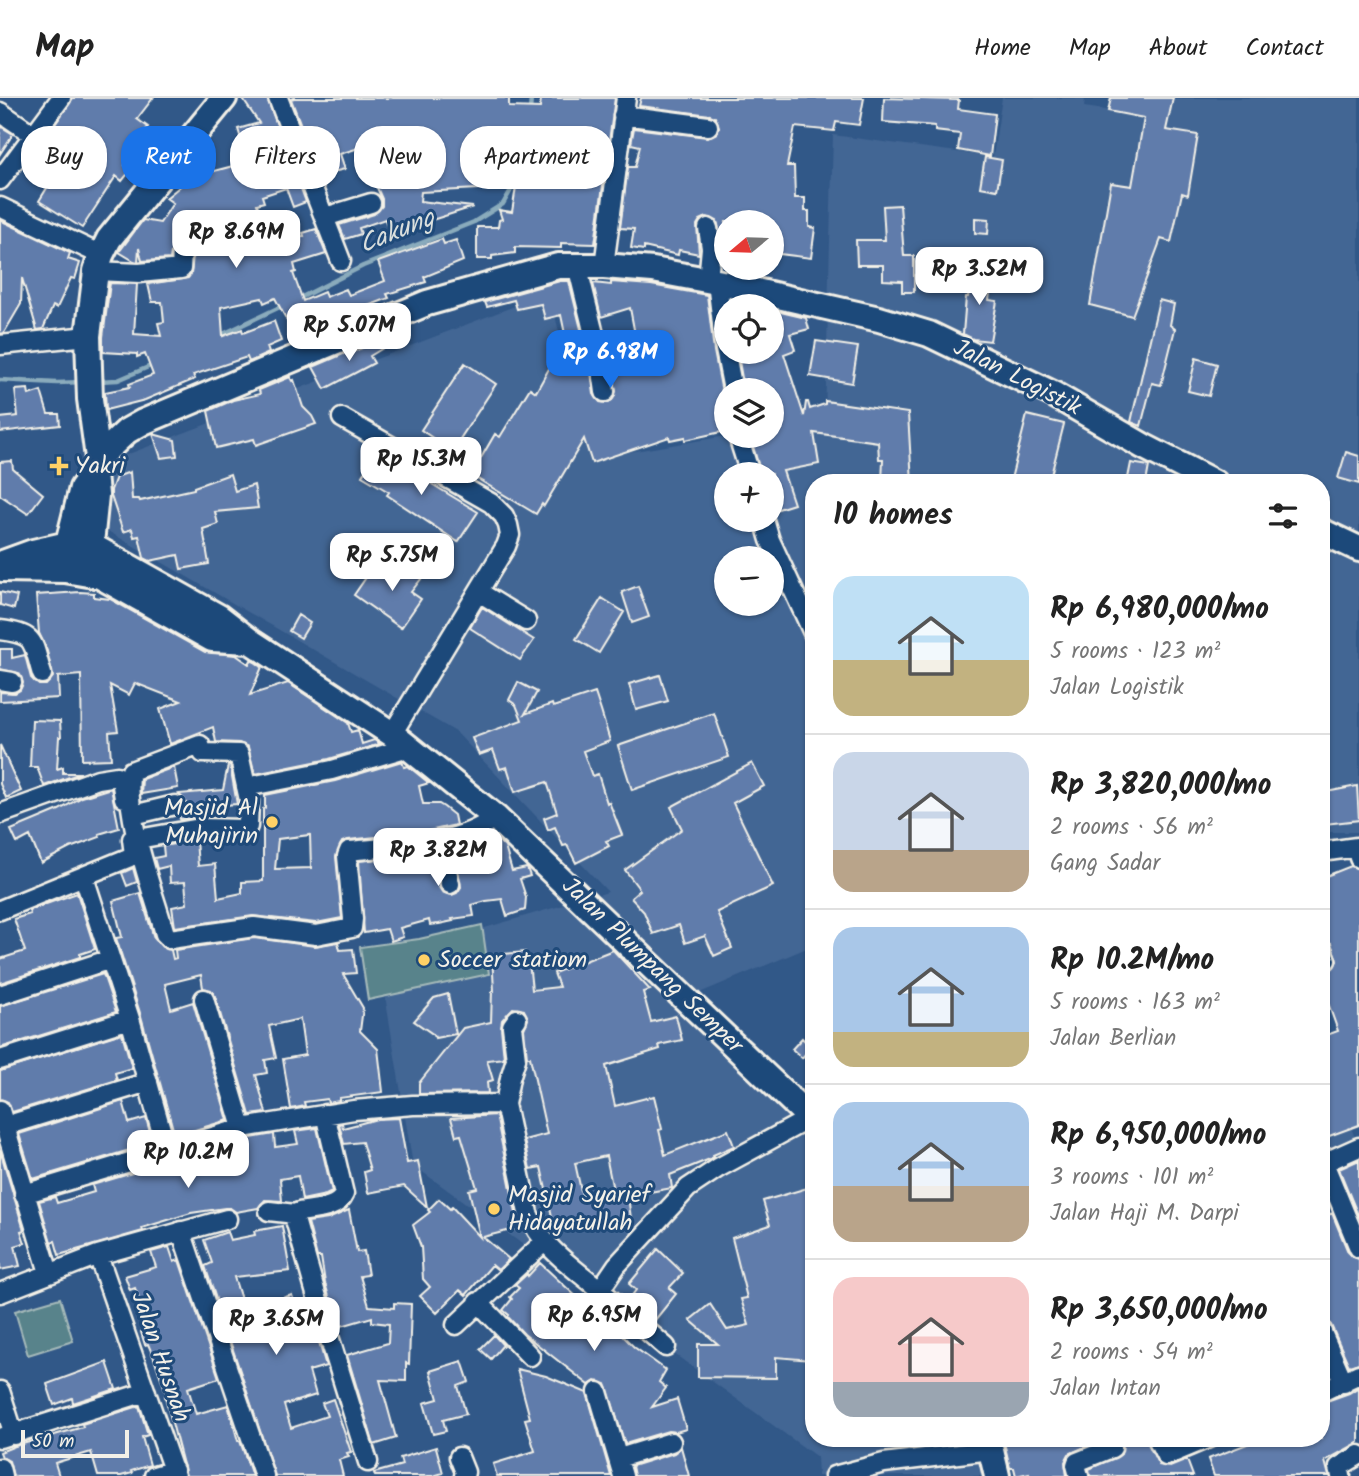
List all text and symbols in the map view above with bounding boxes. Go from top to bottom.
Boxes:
text: Map [35,22,95,75]
text: Home [974,29,1031,68]
text: Map [1069,29,1111,68]
text: About [1149,29,1207,68]
text: Contact [1245,29,1324,68]
chip: Buy [21,126,107,189]
chip: Rent [121,126,216,189]
chip: Filters [230,126,340,189]
chip: New [354,126,446,189]
chip: Apartment [460,126,614,189]
water label: Cakung [353,197,443,266]
north arrow [714,210,784,280]
map controls [714,210,784,616]
pin: Rp 8.69M [164,211,308,270]
text: Rp 8.69M [188,215,284,251]
pin: Rp 3.52M [907,248,1051,307]
text: Rp 3.52M [931,252,1027,288]
button: locate [714,294,784,364]
pin: Rp 5.07M [277,303,421,363]
text: Rp 5.07M [303,308,395,344]
street label: Jalan Logistik [946,329,1089,427]
pin: Rp 6.98M [538,330,682,390]
text: Rp 6.98M [562,335,658,371]
button: layers [714,378,784,448]
pin: Rp 15.3M [349,438,493,497]
text: Rp 15.3M [376,442,466,478]
place label: Yakri [75,447,126,486]
marker: Yakri [49,456,69,476]
button: + [714,462,784,532]
text: 10 homes [833,492,953,540]
icon: filters [1264,497,1302,535]
pin: Rp 5.75M [320,533,464,593]
text: Rp 5.75M [346,538,438,574]
button: − [714,546,784,616]
text: Rp 6,980,000/mo [1050,586,1269,634]
icon: home [889,604,973,688]
text: 5 rooms · 123 m² [1050,634,1220,670]
text: Jalan Logistik [1050,670,1184,706]
text: Rp 3,820,000/mo [1050,762,1271,810]
icon: home [889,780,973,864]
place label: Masjid Al Muhajirin [164,789,258,856]
text: 2 rooms · 56 m² [1050,810,1213,846]
marker: Masjid Al Muhajirin [264,814,280,830]
pin: Rp 3.82M [366,828,510,888]
text: Rp 3.82M [389,833,487,869]
text: Gang Sadar [1050,846,1160,882]
street label: Jalan Plumpang Semper [552,868,754,1065]
text: Rp 10.2M/mo [1050,937,1214,985]
place label: Soccer statiom [438,941,587,980]
marker: Soccer statiom [416,952,432,968]
icon: home [889,955,973,1039]
text: 5 rooms · 163 m² [1050,985,1220,1021]
text: Jalan Berlian [1050,1021,1176,1057]
text: Rp 6,950,000/mo [1050,1112,1266,1160]
pin: Rp 10.2M [116,1130,260,1190]
icon: home [889,1130,973,1214]
text: Rp 10.2M [143,1135,233,1171]
text: 3 rooms · 101 m² [1050,1160,1213,1196]
place label: Masjid Syarief Hidayatullah [508,1176,654,1243]
text: Jalan Haji M. Darpi [1050,1196,1239,1232]
marker: Masjid Syarief Hidayatullah [486,1201,502,1217]
street label: Jalan Husnah [119,1286,201,1428]
text: Rp 3,650,000/mo [1050,1287,1268,1335]
pin: Rp 6.95M [522,1294,666,1353]
pin: Rp 3.65M [204,1298,348,1357]
text: Rp 6.95M [547,1298,641,1334]
text: Rp 3.65M [229,1302,323,1338]
icon: home [889,1305,973,1389]
text: 2 rooms · 54 m² [1050,1335,1213,1371]
text: Jalan Intan [1050,1371,1161,1407]
scale bar [21,1427,130,1459]
text: 50 m [32,1427,74,1457]

